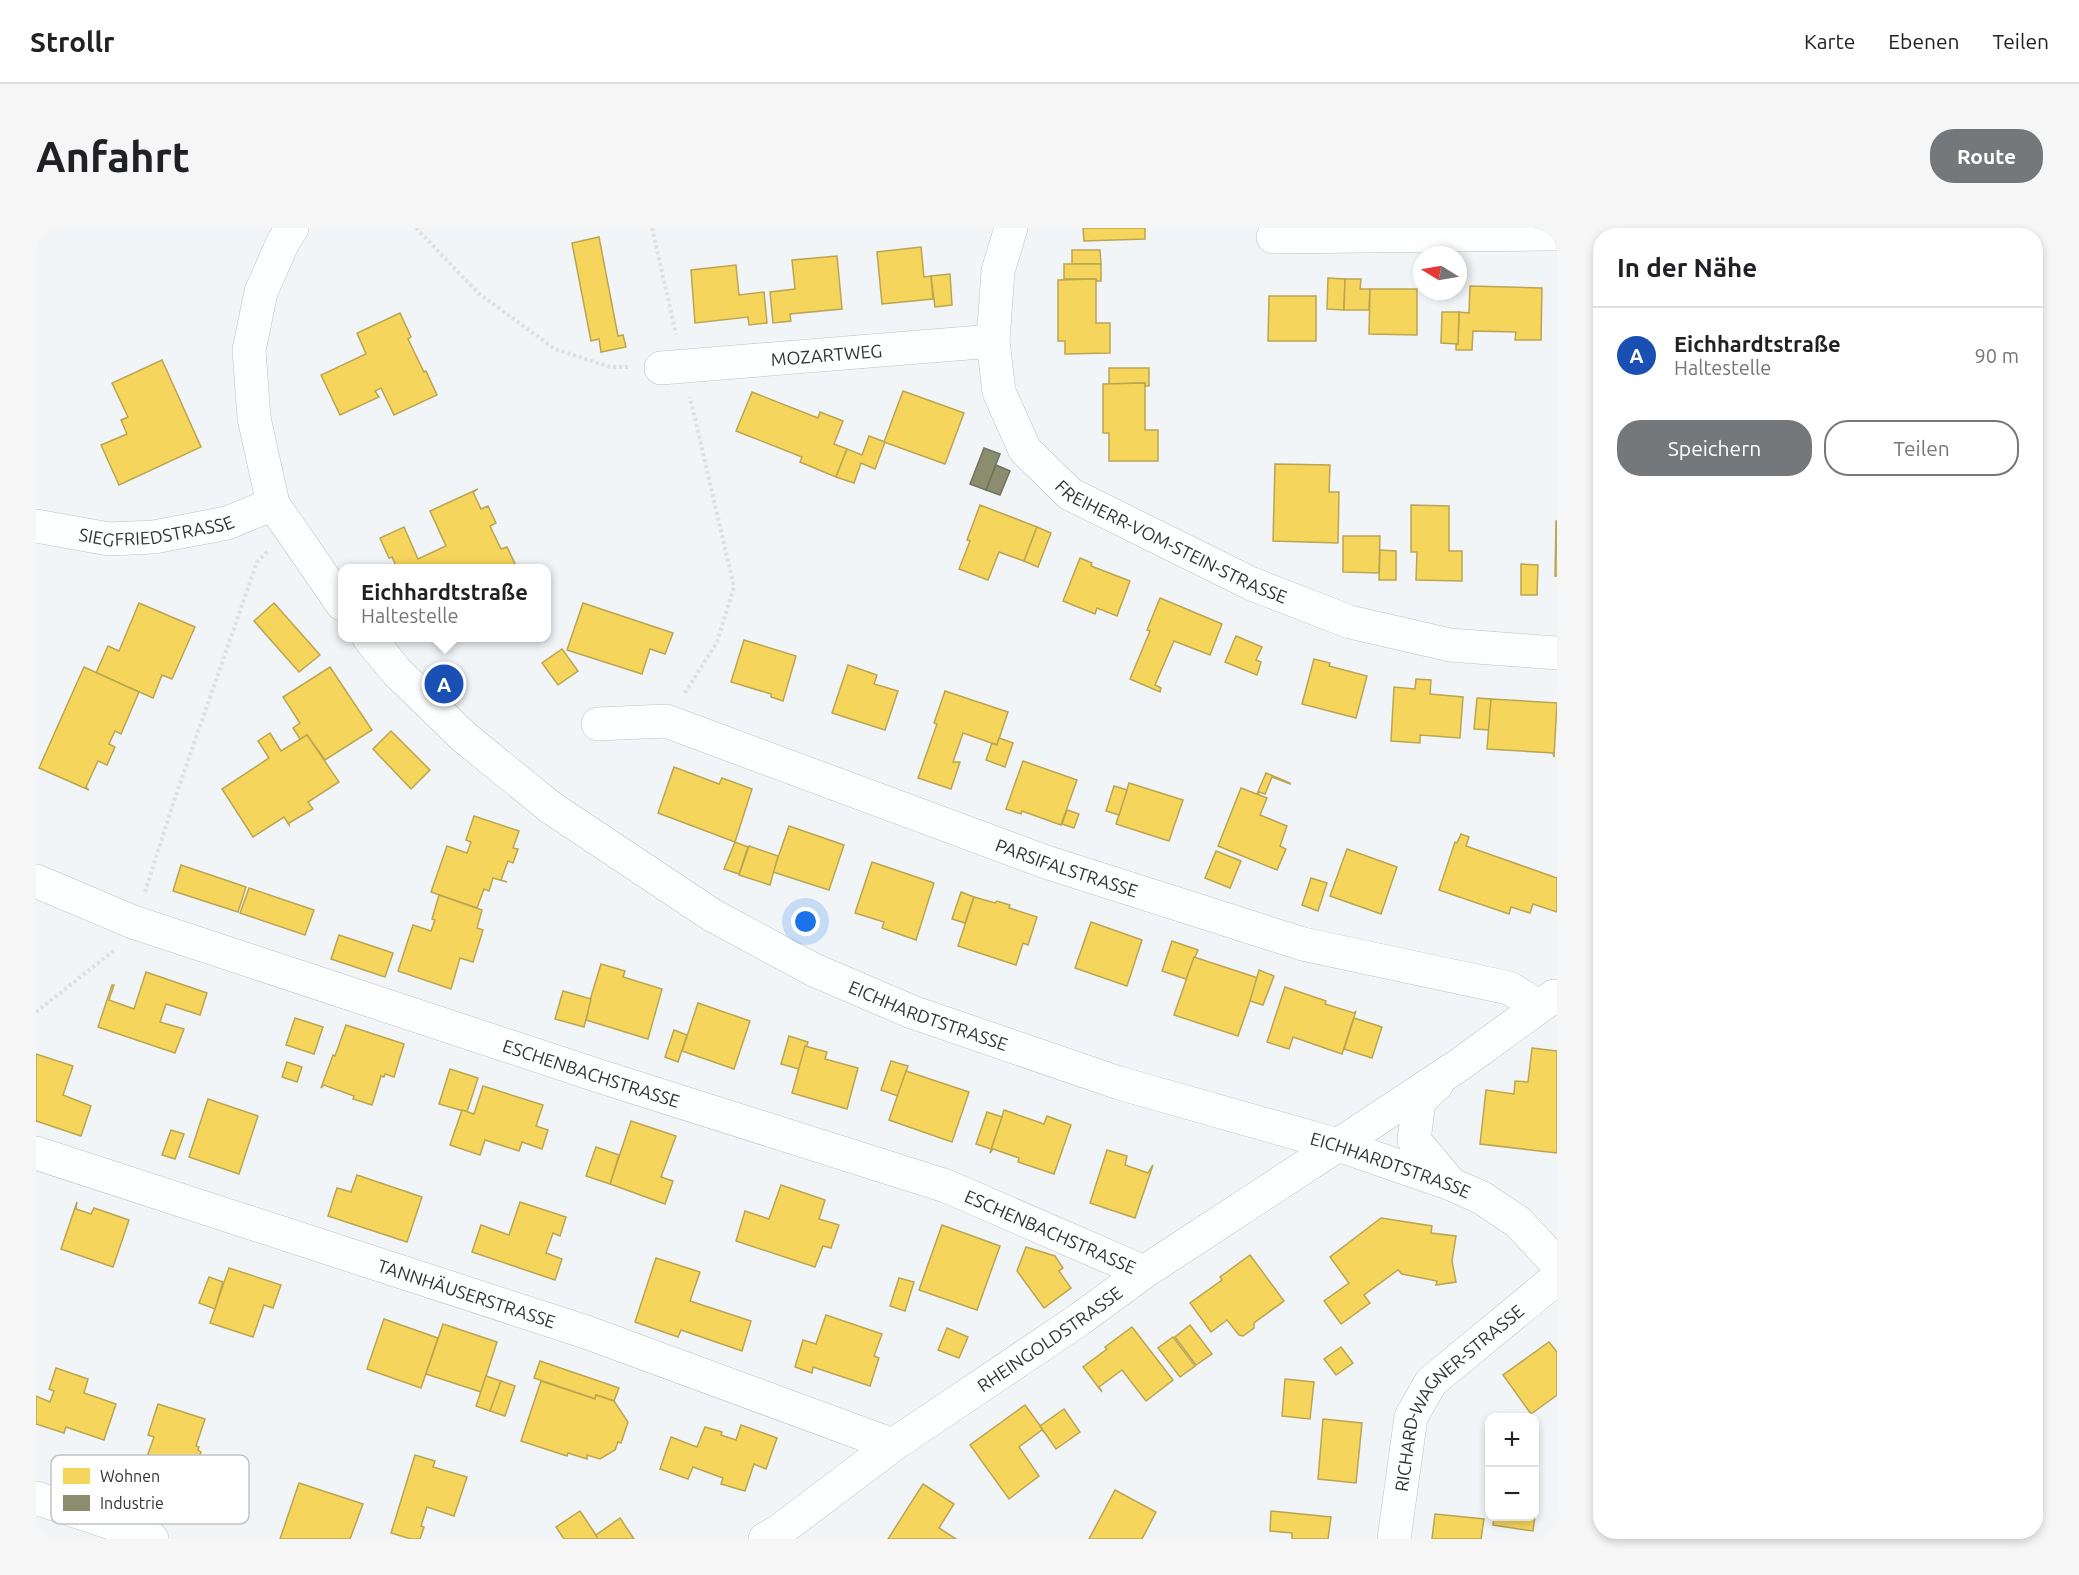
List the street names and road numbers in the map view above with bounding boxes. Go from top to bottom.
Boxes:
street label: MOZARTWEG [770,340,883,369]
street label: FREIHERR-VOM-STEIN-STRASSE [1052,476,1290,607]
street label: SIEGFRIEDSTRASSE [78,511,237,550]
street label: PARSIFALSTRASSE [993,834,1141,901]
street label: EICHHARDTSTRASSE [846,976,1010,1054]
street label: ESCHENBACHSTRASSE [500,1035,682,1111]
street label: EICHHARDTSTRASSE [1308,1128,1474,1202]
street label: ESCHENBACHSTRASSE [962,1185,1139,1277]
street label: TANNHÄUSERSTRASSE [375,1255,558,1331]
street label: RHEINGOLDSTRASSE [973,1282,1126,1396]
street label: RICHARD-WAGNER-STRASSE [1391,1300,1527,1493]

